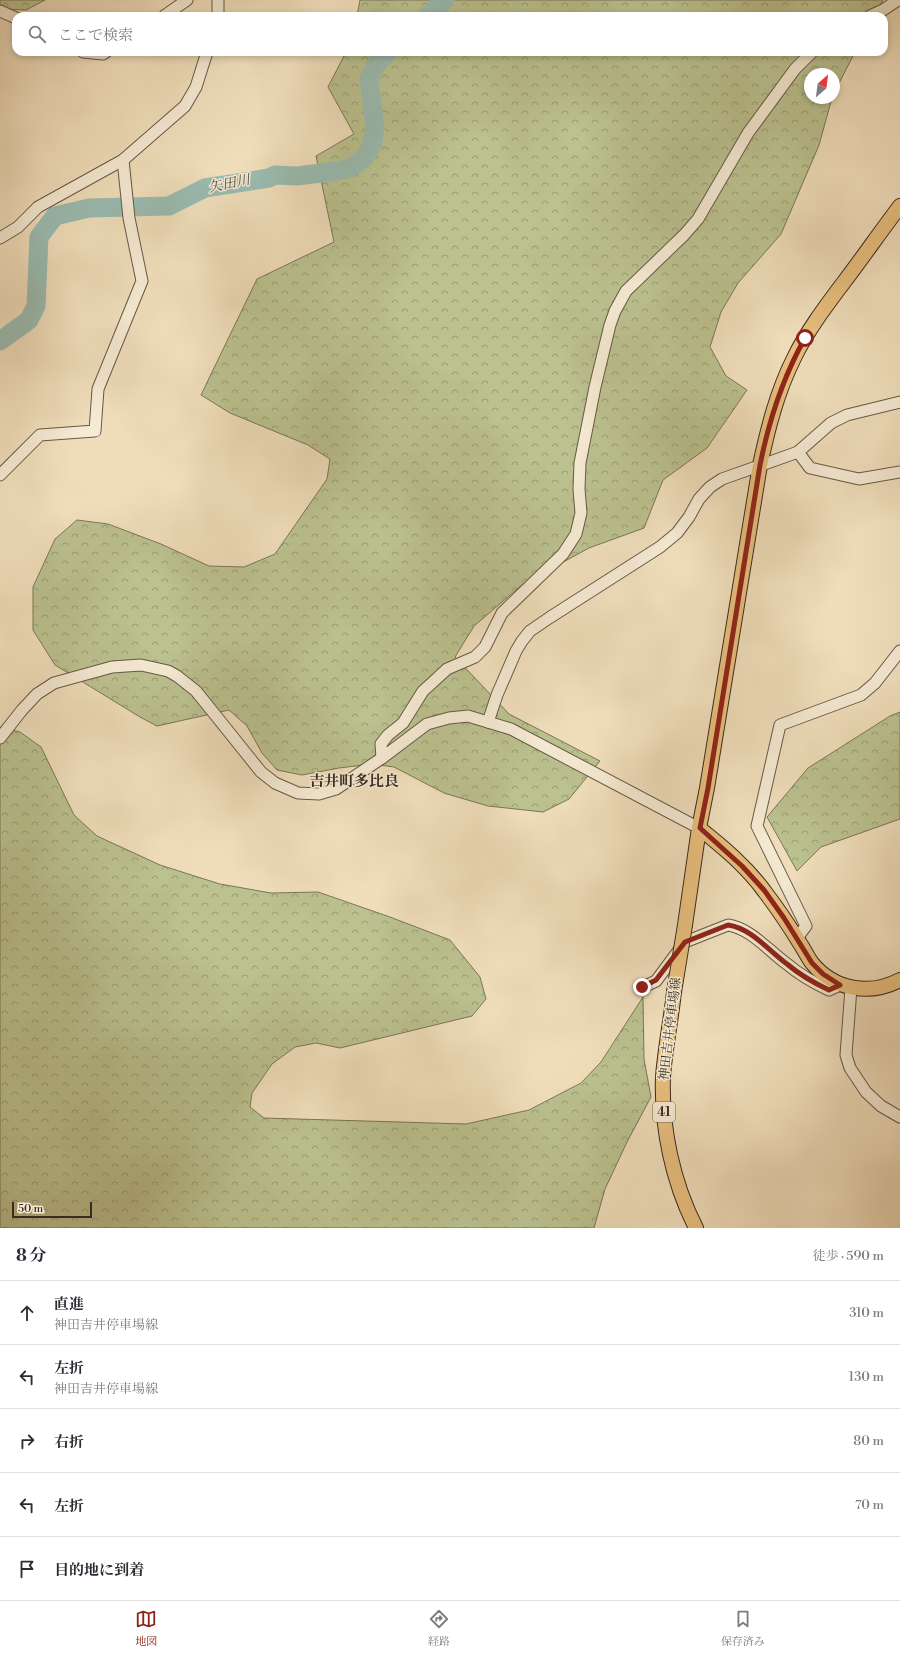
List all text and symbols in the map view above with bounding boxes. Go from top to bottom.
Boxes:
search box [12,12,888,56]
icon: search [26,23,48,45]
text: ここで検索 [58,26,133,45]
north arrow [804,68,840,104]
water label: 矢田川 [207,171,253,197]
route start [796,329,814,347]
district label: 吉井町多比良 [309,772,399,791]
street label: 神田吉井停車場線 [656,976,684,1082]
route end [633,978,651,996]
road number: 41 [653,1102,675,1122]
scale bar [12,1200,92,1219]
text: 50 m [18,1202,43,1216]
text: 8 分 [16,1245,47,1267]
text: 徒歩 · 590 m [813,1248,884,1264]
text: 直進 [54,1295,84,1314]
icon: ahead [16,1302,38,1324]
text: 310 m [849,1305,884,1321]
text: 神田吉井停車場線 [54,1317,158,1333]
text: 左折 [54,1359,84,1378]
icon: left [16,1366,38,1388]
text: 130 m [849,1369,884,1385]
text: 神田吉井停車場線 [54,1381,158,1397]
icon: right [16,1430,38,1452]
text: 右折 [54,1433,84,1452]
text: 80 m [853,1433,884,1449]
icon: left [16,1494,38,1516]
text: 左折 [54,1497,84,1516]
text: 70 m [855,1497,884,1513]
icon: arrive [16,1558,38,1580]
text: 目的地に到着 [54,1561,144,1580]
tab: 地図 [135,1608,157,1649]
tab: 経路 [428,1608,450,1649]
tab: 保存済み [721,1608,765,1649]

